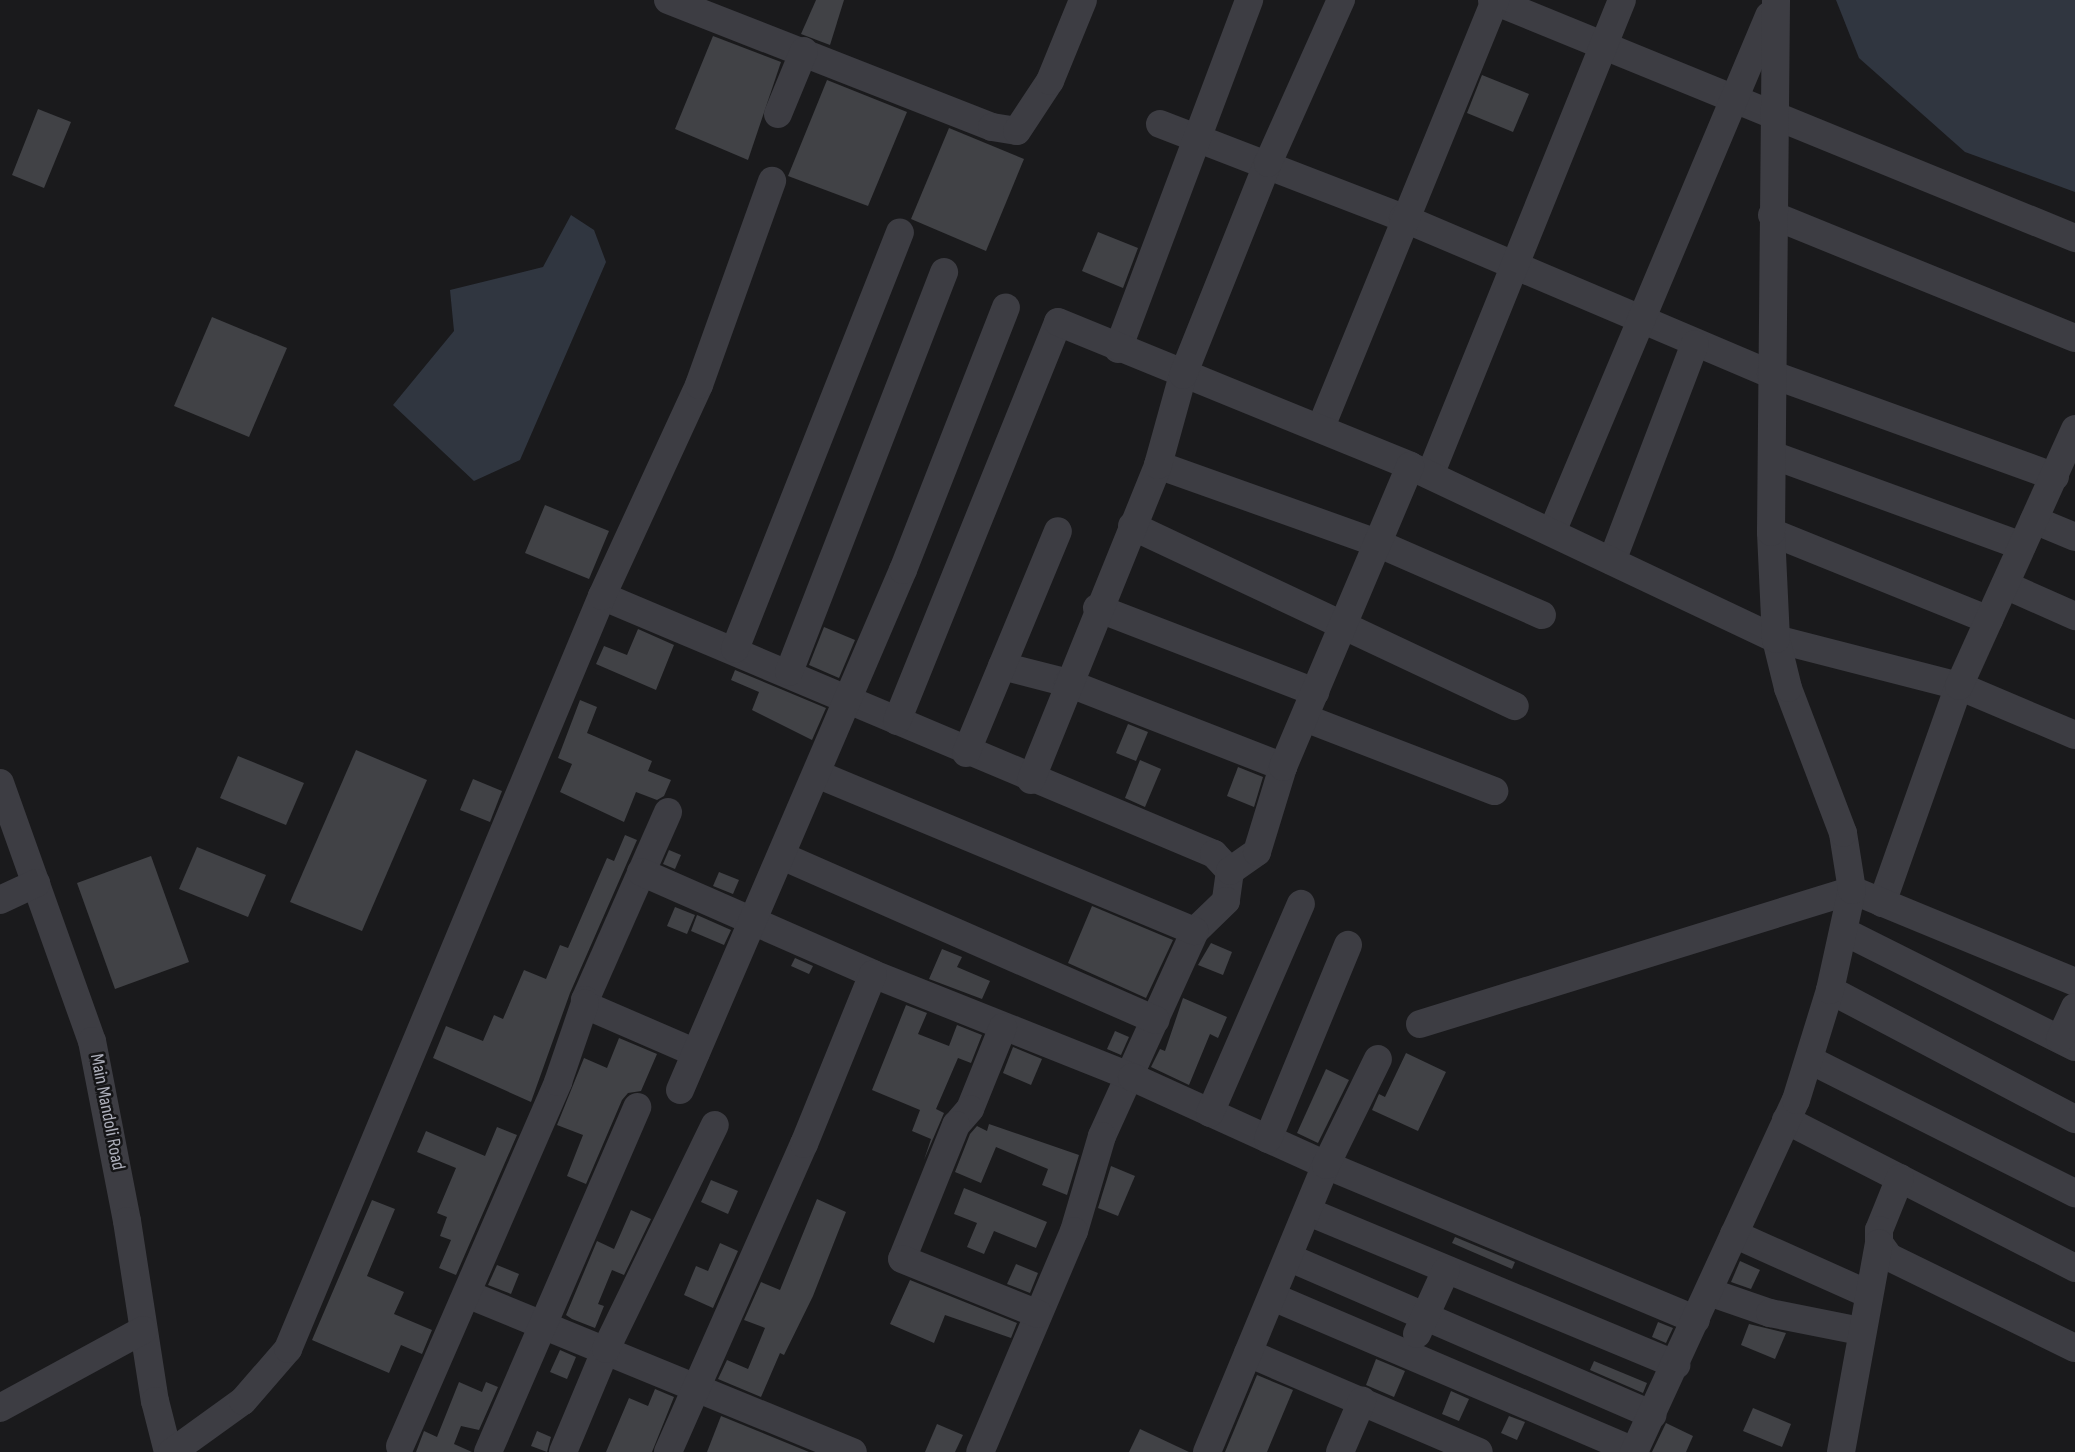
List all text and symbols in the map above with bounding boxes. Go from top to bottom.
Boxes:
street label: Main Mandoli Road [85,1052,129,1172]

